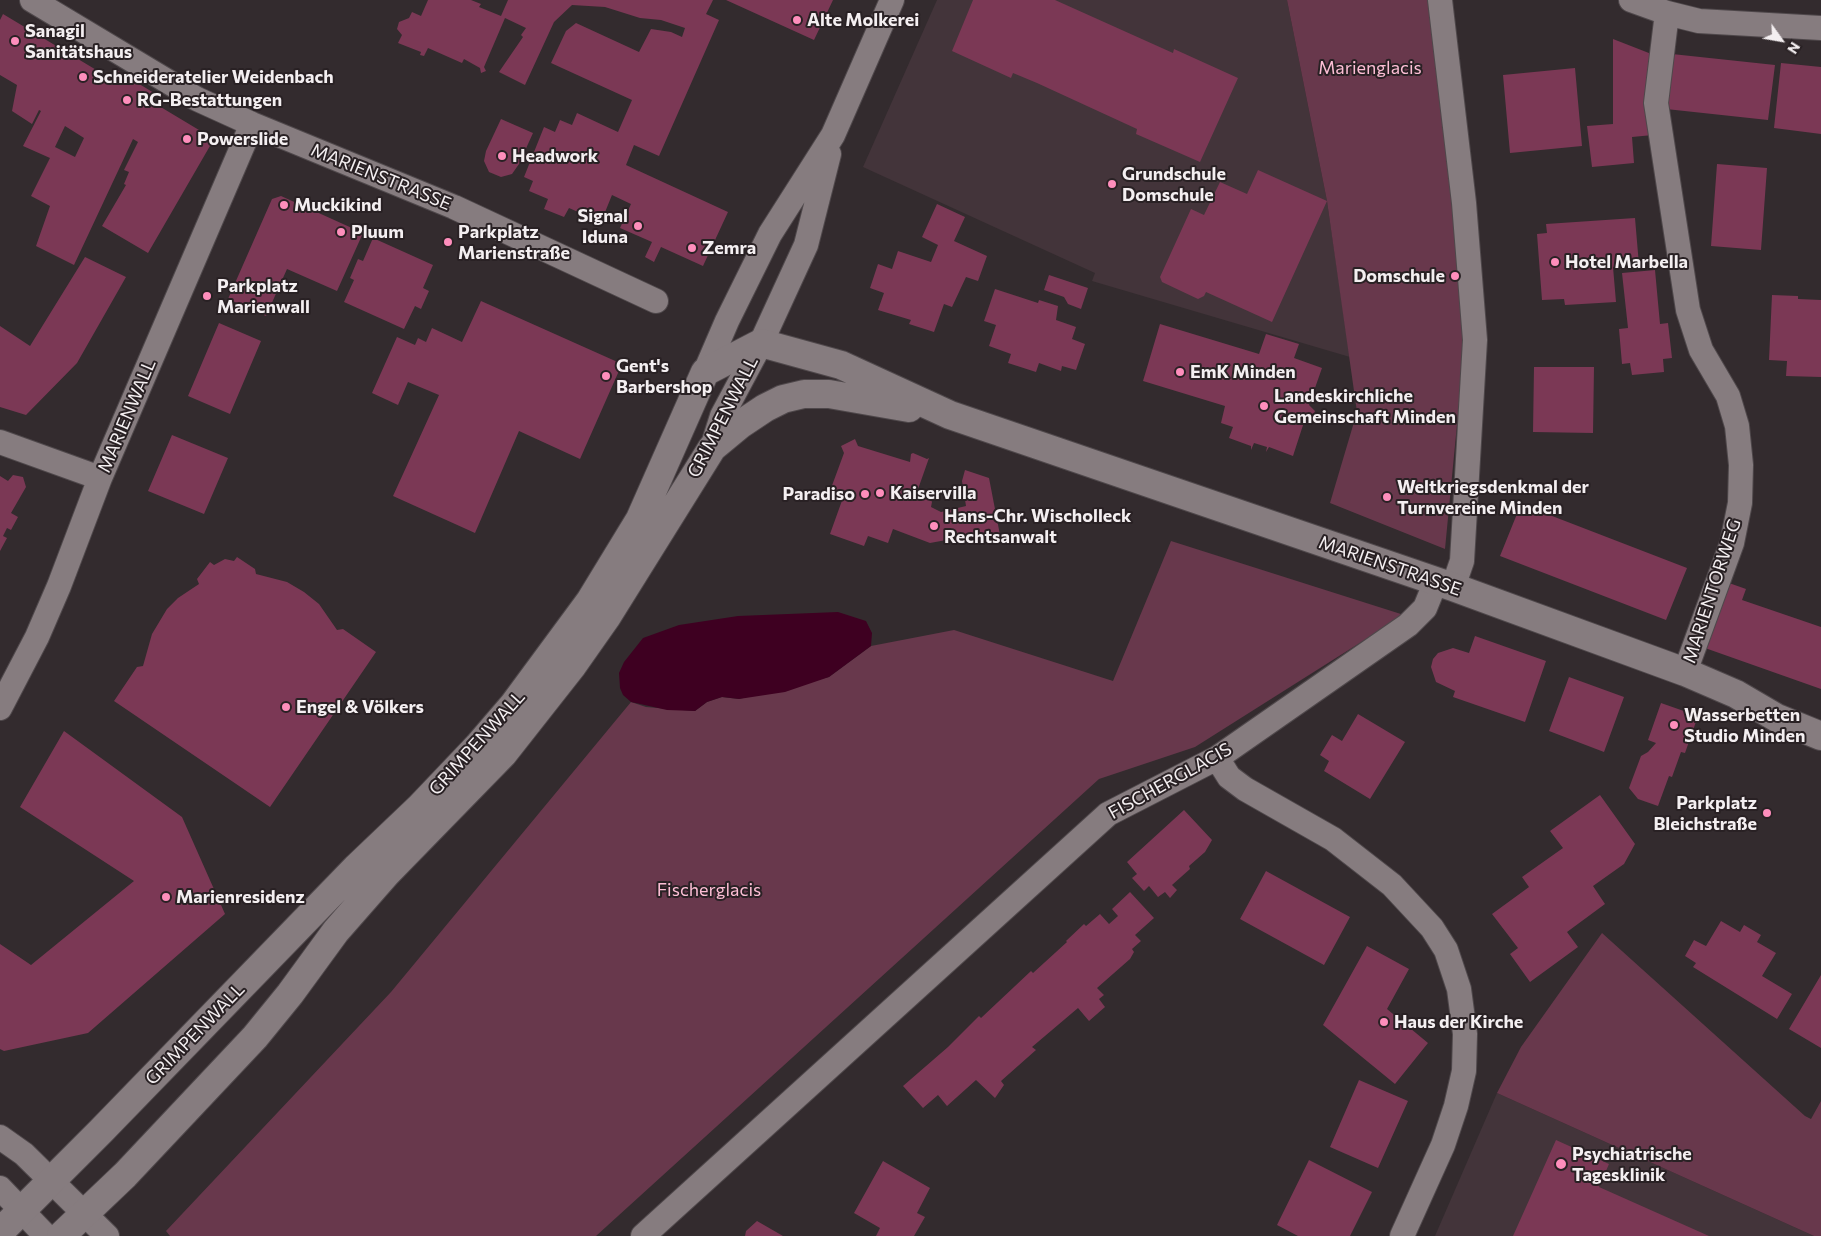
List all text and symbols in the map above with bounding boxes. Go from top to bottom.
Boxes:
place label: Alte Molkerei [807,9,919,31]
marker: Alte Molkerei [791,14,803,26]
north arrow [1756,15,1806,65]
place label: Sanagil Sanitätshaus [25,20,132,62]
marker: Sanagil Sanitätshaus [9,35,21,47]
text: N [1784,39,1804,57]
park label: Marienglacis [1318,57,1422,79]
place label: Schneideratelier Weidenbach [93,66,334,88]
marker: Schneideratelier Weidenbach [77,71,89,83]
place label: RG-Bestattungen [137,89,282,111]
marker: RG-Bestattungen [121,94,133,106]
place label: Powerslide [197,128,288,150]
marker: Powerslide [181,133,193,145]
street label: MARIENSTRASSE [308,139,454,215]
place label: Headwork [512,145,598,167]
marker: Headwork [496,150,508,162]
place label: Grundschule Domschule [1122,163,1226,205]
marker: Grundschule Domschule [1106,178,1118,190]
place label: Muckikind [294,194,382,216]
marker: Muckikind [278,199,290,211]
place label: Signal Iduna [577,205,628,248]
marker: Signal Iduna [632,220,644,232]
place label: Pluum [351,221,404,243]
place label: Parkplatz Marienstraße [458,221,570,264]
marker: Pluum [335,226,347,238]
marker: Parkplatz Marienstraße [442,236,454,248]
place label: Zemra [702,237,756,259]
marker: Zemra [686,242,698,254]
place label: Hotel Marbella [1565,251,1688,273]
marker: Hotel Marbella [1549,256,1561,268]
place label: Domschule [1353,265,1445,287]
marker: Domschule [1449,270,1461,282]
place label: Parkplatz Marienwall [217,275,310,318]
marker: Parkplatz Marienwall [201,290,213,302]
street label: GRIMPENWALL [683,353,763,481]
place label: Gent's Barbershop [616,355,712,398]
street label: MARIENWALL [93,356,161,476]
place label: EmK Minden [1190,361,1296,383]
marker: EmK Minden [1174,366,1186,378]
marker: Gent's Barbershop [600,370,612,382]
place label: Landeskirchliche Gemeinschaft Minden [1274,385,1456,428]
marker: Landeskirchliche Gemeinschaft Minden [1258,400,1270,412]
place label: Weltkriegsdenkmal der Turnvereine Minden [1397,476,1589,518]
place label: Kaiservilla [890,482,976,504]
place label: Paradiso [782,483,855,505]
marker: Kaiservilla [874,487,886,499]
marker: Paradiso [859,488,871,500]
marker: Weltkriegsdenkmal der Turnvereine Minden [1381,491,1393,503]
place label: Hans-Chr. Wischolleck Rechtsanwalt [944,505,1131,548]
street label: MARIENTORWEG [1678,516,1746,666]
marker: Hans-Chr. Wischolleck Rechtsanwalt [928,520,940,532]
street label: MARIENSTRASSE [1316,532,1464,600]
street label: GRIMPENWALL [424,686,530,800]
place label: Engel & Völkers [296,696,424,718]
marker: Engel & Völkers [280,701,292,713]
place label: Wasserbetten Studio Minden [1684,704,1805,746]
marker: Wasserbetten Studio Minden [1668,719,1680,731]
street label: FISCHERGLACIS [1105,738,1235,824]
place label: Parkplatz Bleichstraße [1653,792,1757,834]
marker: Parkplatz Bleichstraße [1761,807,1773,819]
park label: Fischerglacis [657,879,761,901]
place label: Marienresidenz [176,886,305,908]
marker: Marienresidenz [160,891,172,903]
street label: GRIMPENWALL [141,979,249,1089]
place label: Haus der Kirche [1394,1011,1523,1033]
marker: Haus der Kirche [1378,1016,1390,1028]
place label: Psychiatrische Tagesklinik [1572,1143,1692,1186]
marker: Psychiatrische Tagesklinik [1554,1157,1568,1171]

